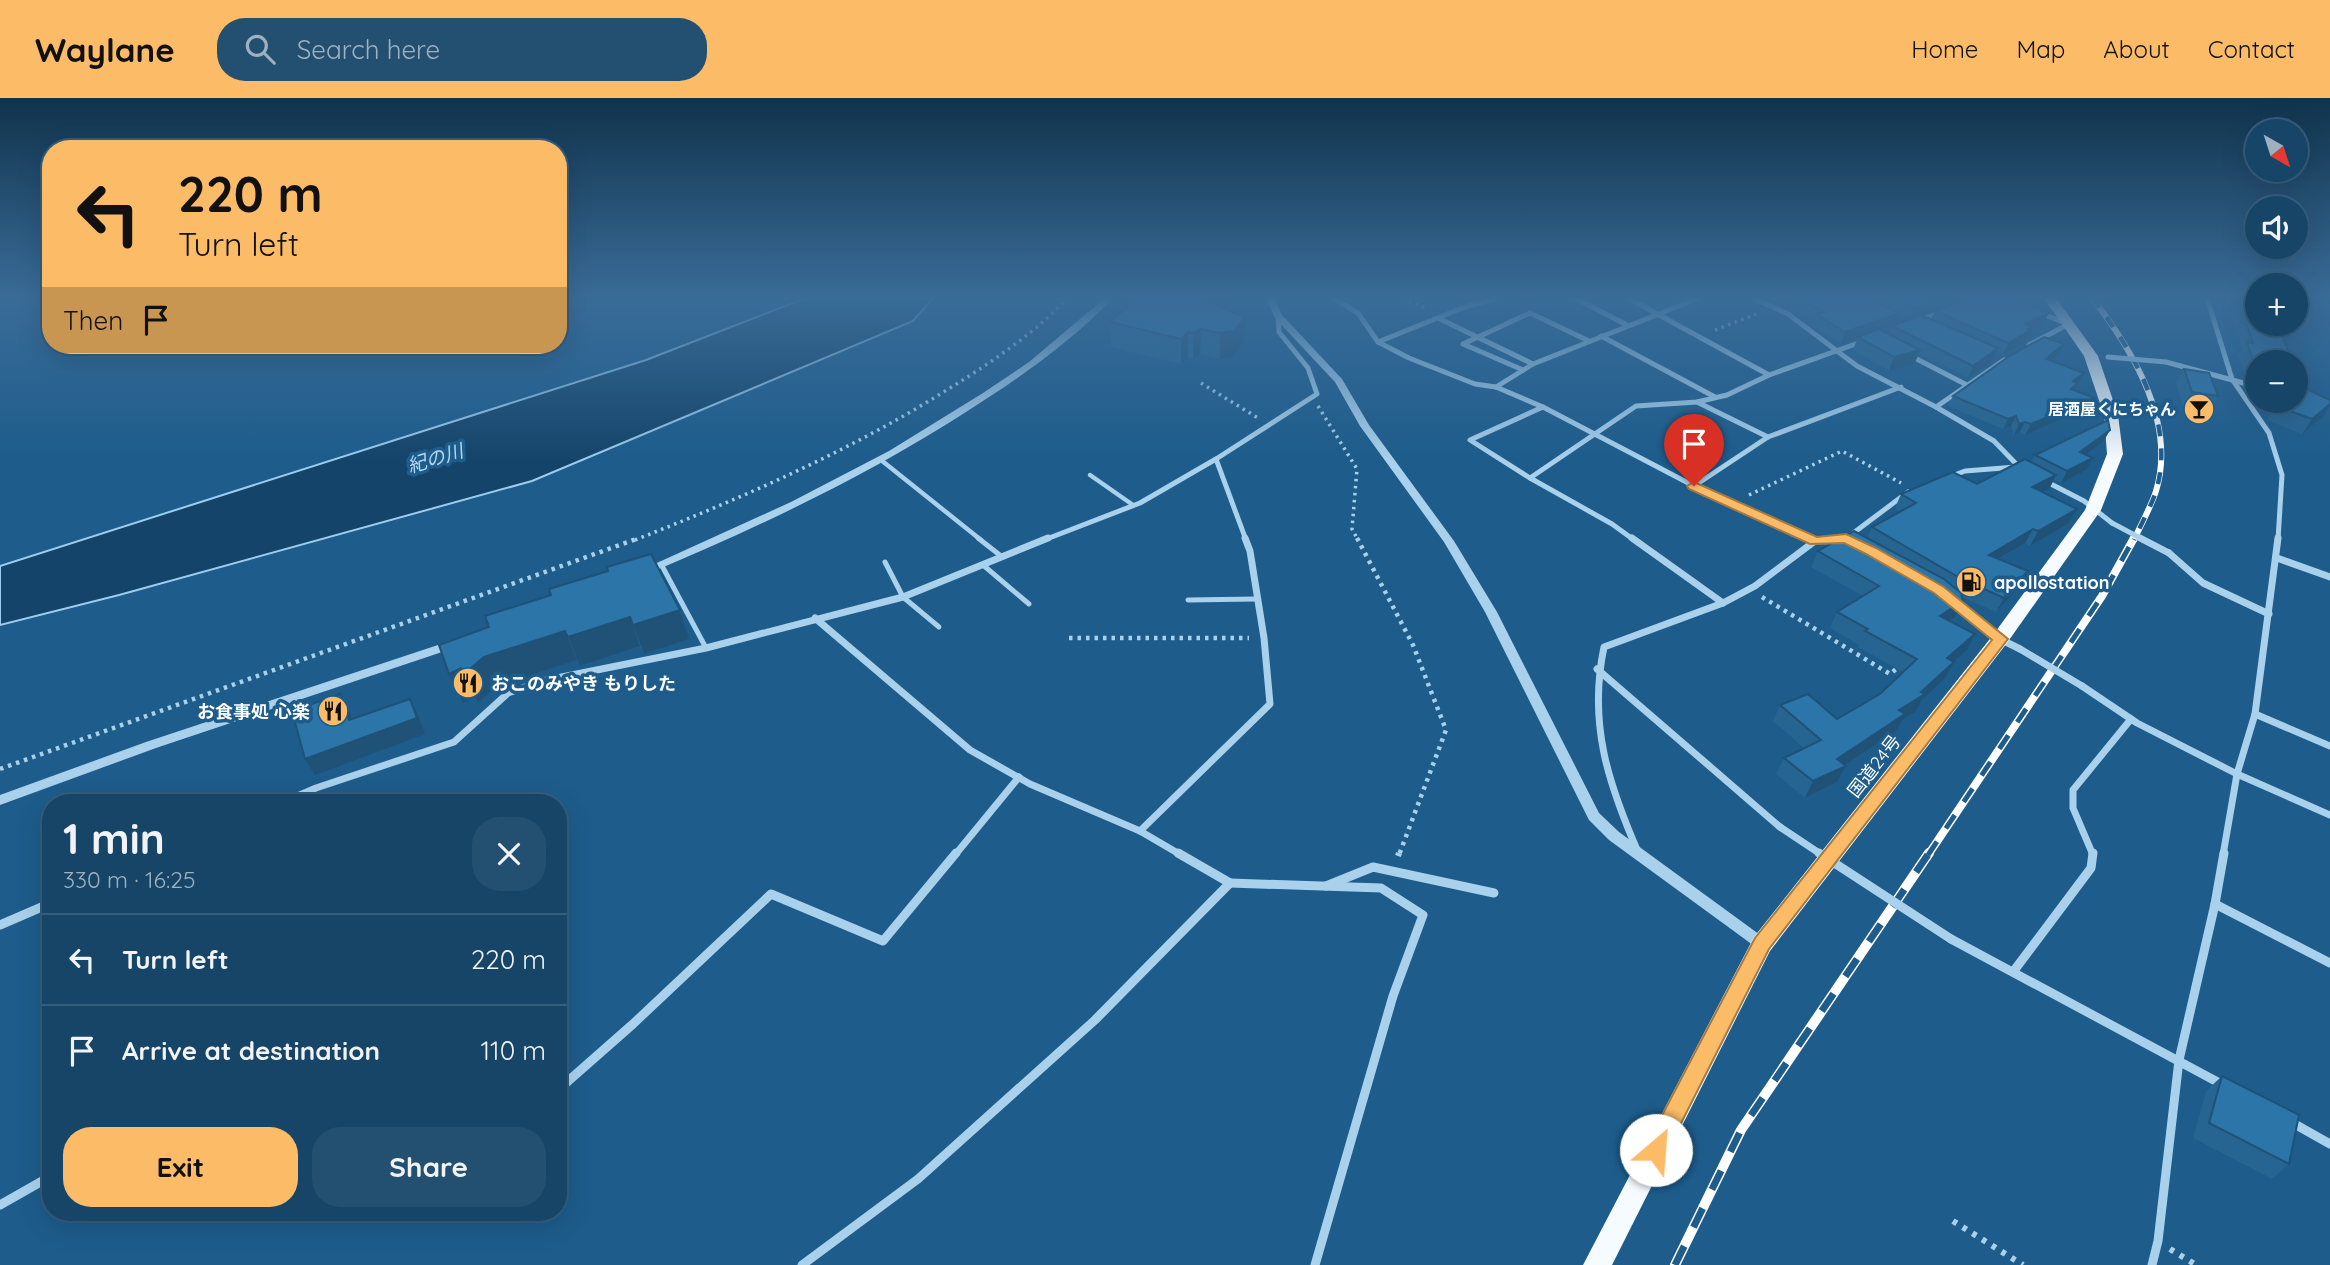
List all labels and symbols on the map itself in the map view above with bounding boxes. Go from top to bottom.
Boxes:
north arrow [2245,119,2308,182]
bar icon: 居酒屋くにちゃん [2182,392,2216,426]
place label: 居酒屋くにちゃん [2048,399,2176,419]
pin [1664,414,1724,486]
water label: 紀の川 [404,438,468,478]
fuel station icon: apollostation [1954,565,1988,599]
place label: apollostation [1994,571,2110,594]
restaurant icon: おこのみやき もりした [451,666,485,700]
place label: おこのみやき もりした [491,672,676,695]
restaurant icon: お食事処 心楽 [316,694,350,728]
place label: お食事処 心楽 [197,700,310,723]
street label: 国道24号 [1842,730,1906,802]
position arrow [1619,1113,1693,1187]

